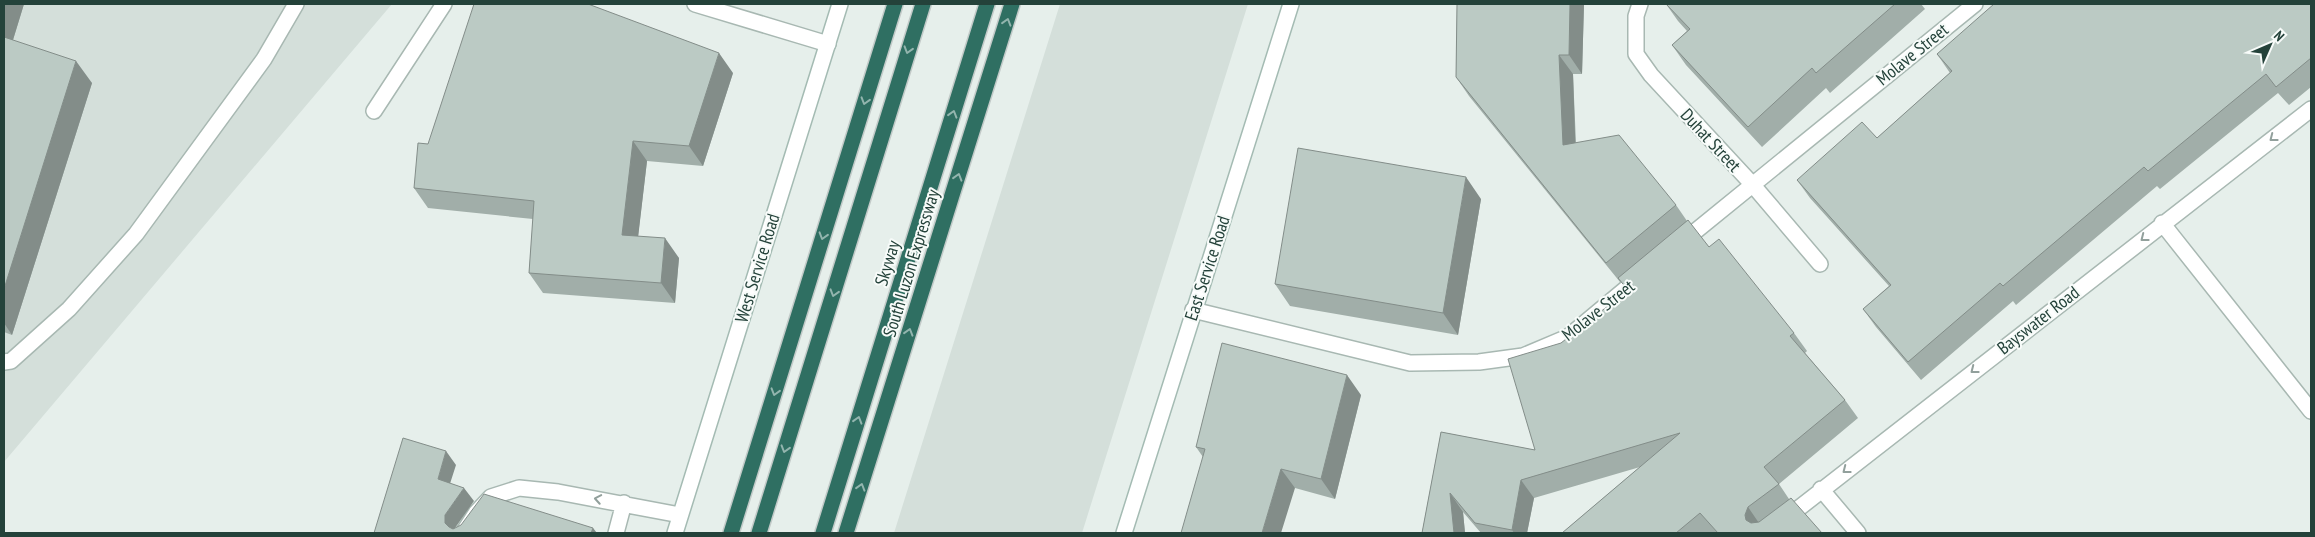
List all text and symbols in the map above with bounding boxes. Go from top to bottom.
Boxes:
one-way arrow [1001,18,1011,26]
street label: Molave Street [1871,18,1953,90]
north arrow [2245,20,2295,70]
text: N [2270,27,2288,45]
one-way arrow [904,46,914,54]
one-way arrow [860,96,870,104]
street label: Duhat Street [1676,103,1746,177]
one-way arrow [947,111,957,119]
one-way arrow [2270,133,2279,141]
one-way arrow [952,173,962,181]
street label: South Luzon Expressway [878,186,944,339]
street label: West Service Road [730,211,784,325]
street label: East Service Road [1179,213,1235,323]
one-way arrow [819,232,829,240]
one-way arrow [2141,232,2150,240]
street label: Skyway [869,237,905,288]
street label: Molave Street [1557,274,1639,346]
street label: Bayswater Road [1992,281,2084,359]
one-way arrow [829,289,839,297]
one-way arrow [904,328,914,336]
one-way arrow [1971,364,1980,372]
one-way arrow [771,387,781,395]
one-way arrow [852,416,862,424]
one-way arrow [781,444,791,452]
one-way arrow [1843,464,1852,472]
one-way arrow [855,483,865,491]
one-way arrow [594,494,602,504]

